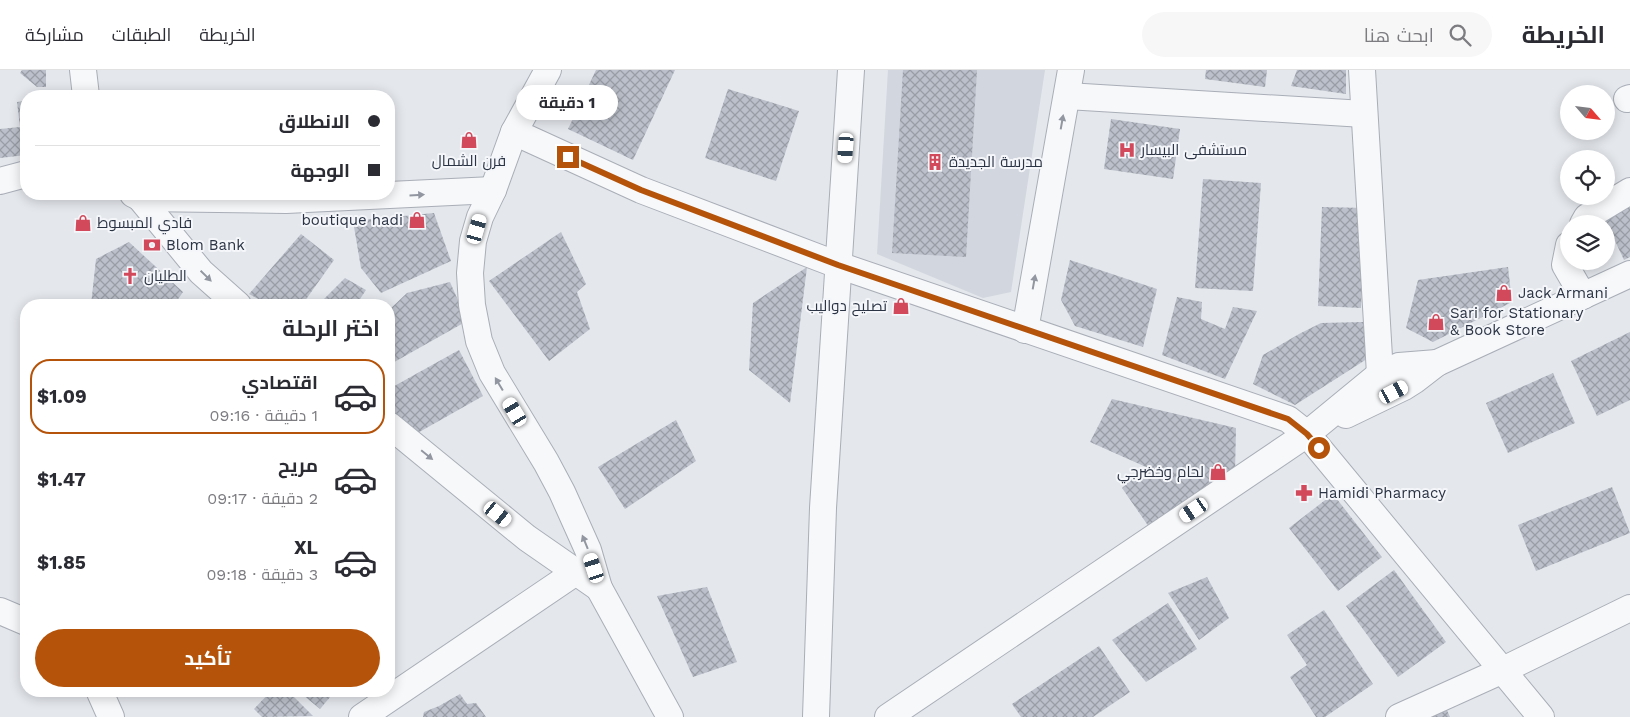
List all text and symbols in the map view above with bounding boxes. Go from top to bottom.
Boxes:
search box [1142,12,1492,57]
icon: search [1446,21,1474,49]
text: الخريطة [1522,21,1605,49]
text: مشاركة [25,24,84,45]
text: الطبقات [112,24,171,45]
text: الخريطة [199,24,256,45]
text: ابحث هنا [1364,24,1434,47]
callout: 1 دقيقة [517,84,619,119]
north arrow [1560,85,1615,140]
map controls [1560,85,1615,270]
text: 1 دقيقة [539,93,595,112]
text: الانطلاق [279,110,350,133]
one-way arrow [1059,114,1067,130]
shop icon: فرن الشمال [459,130,479,150]
car [837,133,854,163]
hospital icon: مستشفی البيسار [1117,140,1137,160]
place label: مستشفی البيسار [1140,141,1247,160]
route end [557,146,579,168]
button: locate [1560,150,1615,205]
place label: فرن الشمال [432,152,506,171]
building icon: مدرسة الجديدة [925,152,945,172]
place label: مدرسة الجديدة [949,153,1043,171]
text: الوجهة [290,159,350,182]
one-way arrow [410,190,426,198]
shop icon: boutique hadi [407,210,427,230]
place label: boutique hadi [301,211,403,229]
shop icon: فادي المبسوط [73,213,93,233]
car [465,213,488,245]
place label: فادي المبسوط [97,214,192,235]
button: layers [1560,215,1615,270]
bank icon: Blom Bank [142,235,162,255]
place label: Blom Bank [166,236,245,254]
church icon: الطليان [120,266,140,286]
place label: الطليان [144,267,187,286]
one-way arrow [200,270,212,282]
one-way arrow [1030,274,1038,290]
shop icon: Jack Armani [1494,283,1514,303]
place label: Jack Armani [1518,284,1608,302]
shop icon: تصليح دواليب [891,296,911,316]
place label: تصليح دواليب [806,297,887,317]
place label: Sari for Stationary & Book Store [1450,304,1584,339]
shop icon: Sari for Stationary & Book Store [1426,312,1446,332]
text: اختر الرحلة [282,316,380,341]
text: اقتصادي [242,371,318,394]
icon: car [333,374,378,419]
one-way arrow [494,378,503,391]
car [1377,378,1410,406]
text: $1.09 [37,385,87,408]
car [500,395,529,429]
text: 1 دقيقة · 09:16 [210,406,318,425]
route start [1308,437,1330,459]
one-way arrow [420,450,433,461]
text: مريح [278,454,318,477]
icon: car [333,457,378,502]
shop icon: لحام وخضرجي [1208,462,1228,482]
place label: لحام وخضرجي [1117,463,1204,484]
text: $1.47 [37,468,86,491]
pharmacy icon: Hamidi Pharmacy [1294,483,1314,503]
place label: Hamidi Pharmacy [1318,484,1446,502]
text: 2 دقيقة · 09:17 [207,489,318,508]
car [1177,495,1210,525]
car [481,499,514,529]
one-way arrow [580,535,588,549]
text: XL [294,536,318,559]
icon: car [333,540,378,585]
text: $1.85 [37,551,86,574]
car [582,551,605,585]
text: 3 دقيقة · 09:18 [206,565,318,584]
button: تأكيد [35,629,380,687]

